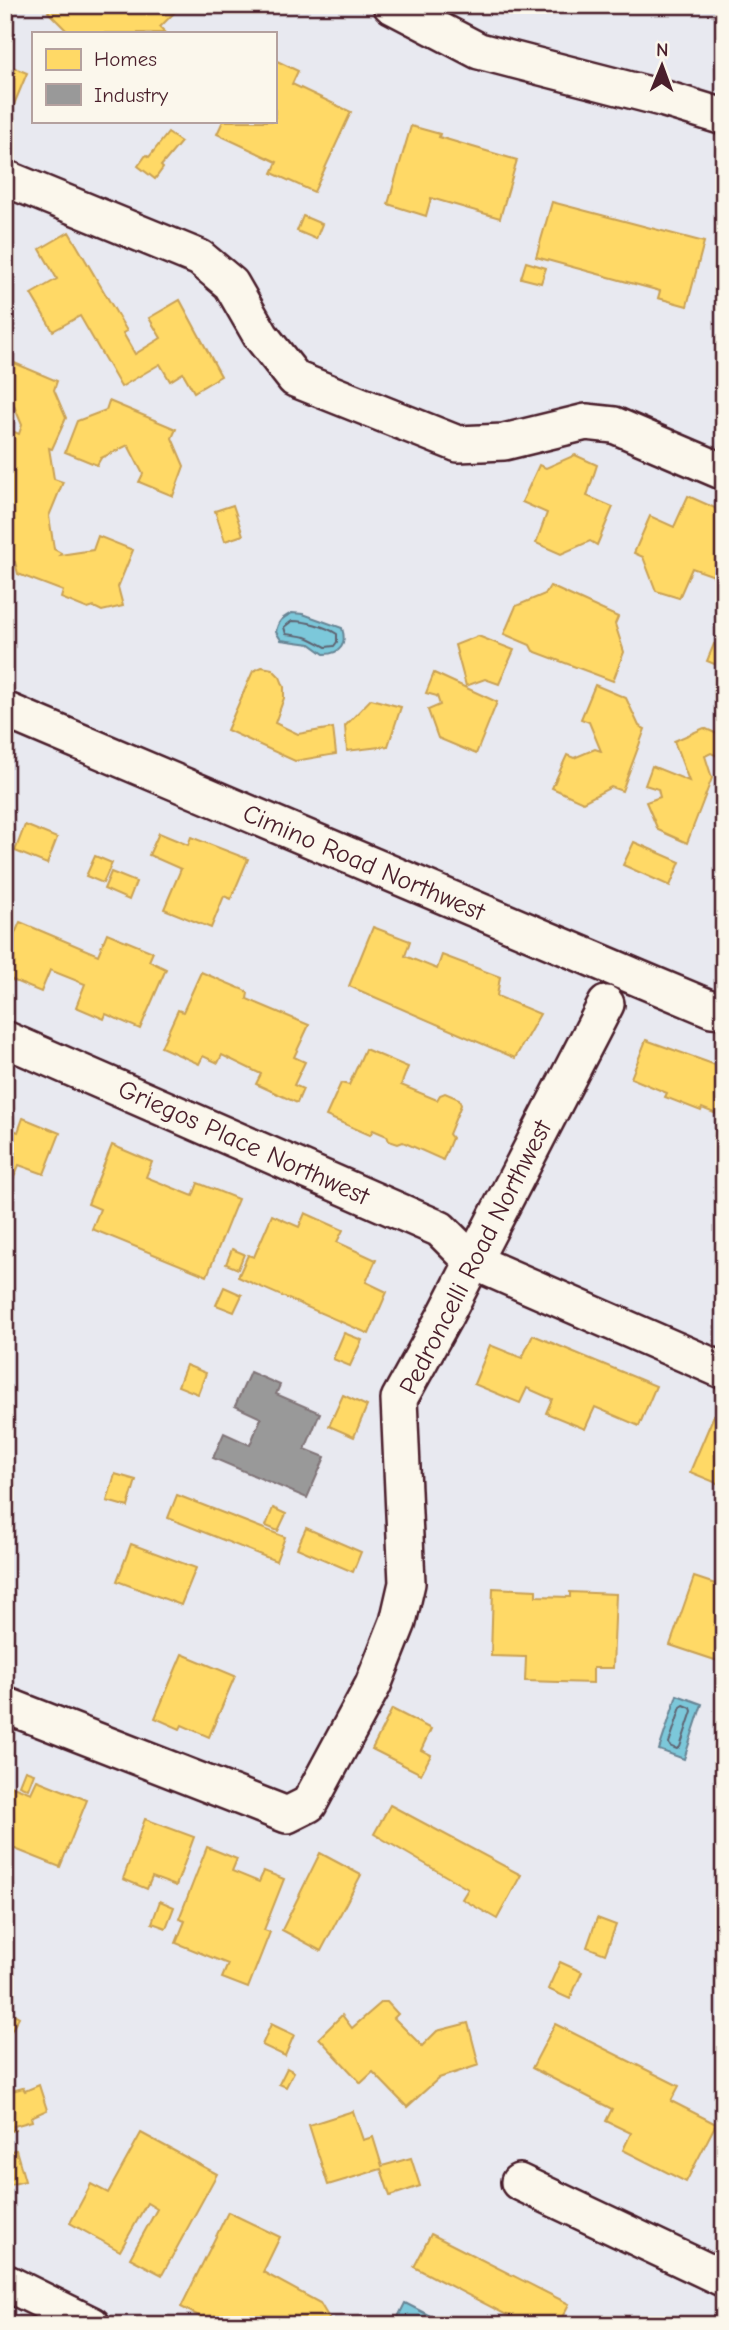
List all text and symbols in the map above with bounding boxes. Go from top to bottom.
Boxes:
legend [32,32,276,122]
north arrow [628,32,698,102]
text: N [656,39,669,61]
text: Homes [94,47,157,71]
text: Industry [94,83,169,107]
street label: Cimino Road Northwest [238,798,490,928]
street label: Griegos Place Northwest [113,1074,375,1212]
street label: Pedroncelli Road Northwest [394,1114,559,1400]

